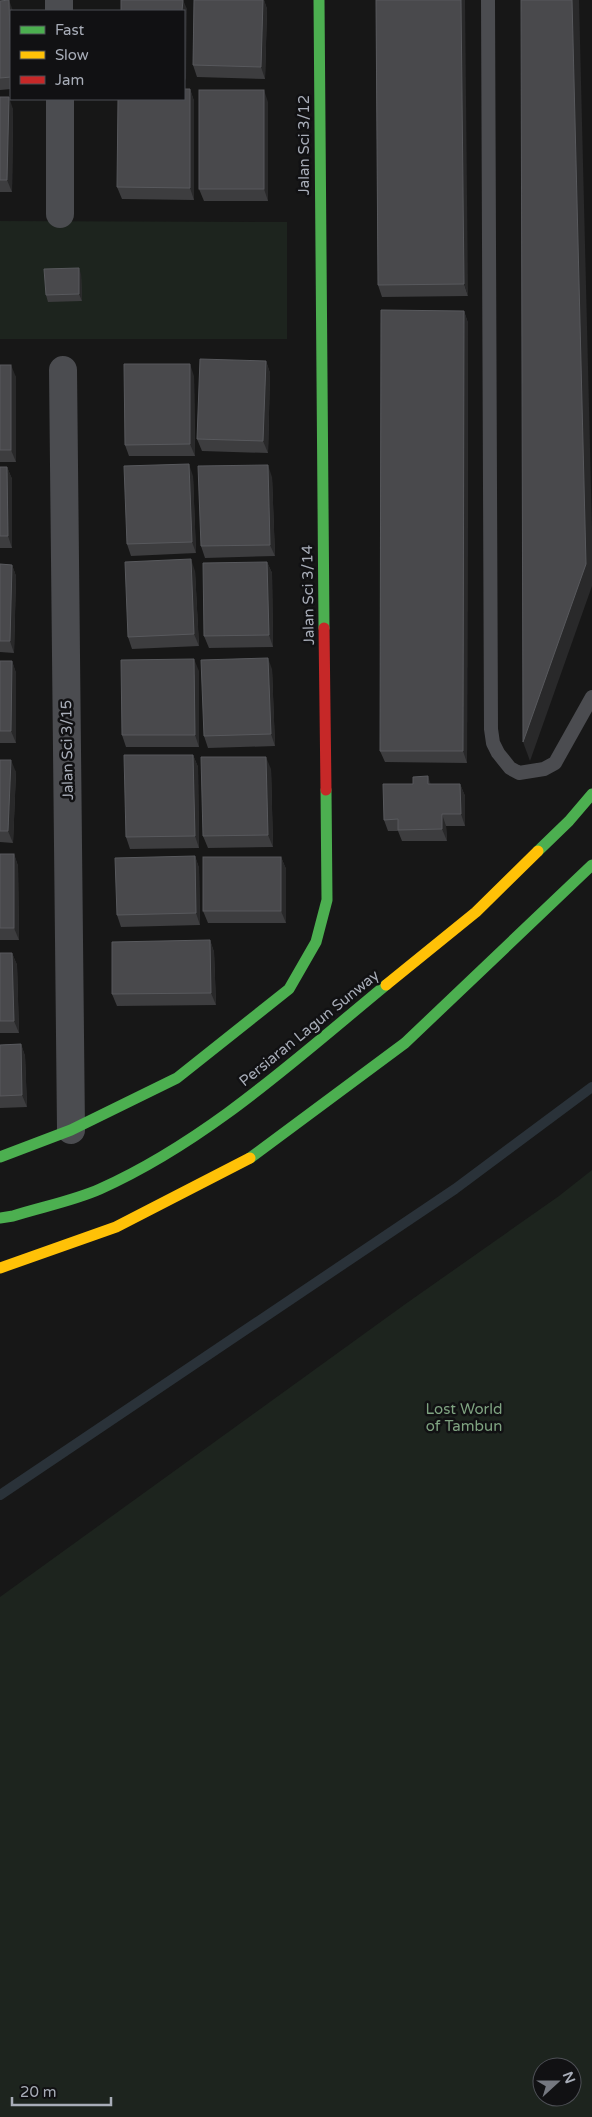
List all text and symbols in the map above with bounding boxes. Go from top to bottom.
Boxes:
legend [10,10,185,100]
text: Fast [55,21,85,39]
text: Slow [55,46,89,64]
text: Jam [55,71,84,89]
street label: Jalan Sci 3/12 [295,95,313,195]
street label: Jalan Sci 3/14 [298,545,318,645]
street label: Jalan Sci 3/15 [57,700,77,800]
street label: Persiaran Lagun Sunway [235,966,383,1090]
park label: Lost World of Tambun [425,1400,503,1435]
north arrow [532,2057,582,2107]
text: N [559,2069,579,2086]
scale bar [12,2074,111,2106]
text: 20 m [20,2083,57,2101]

